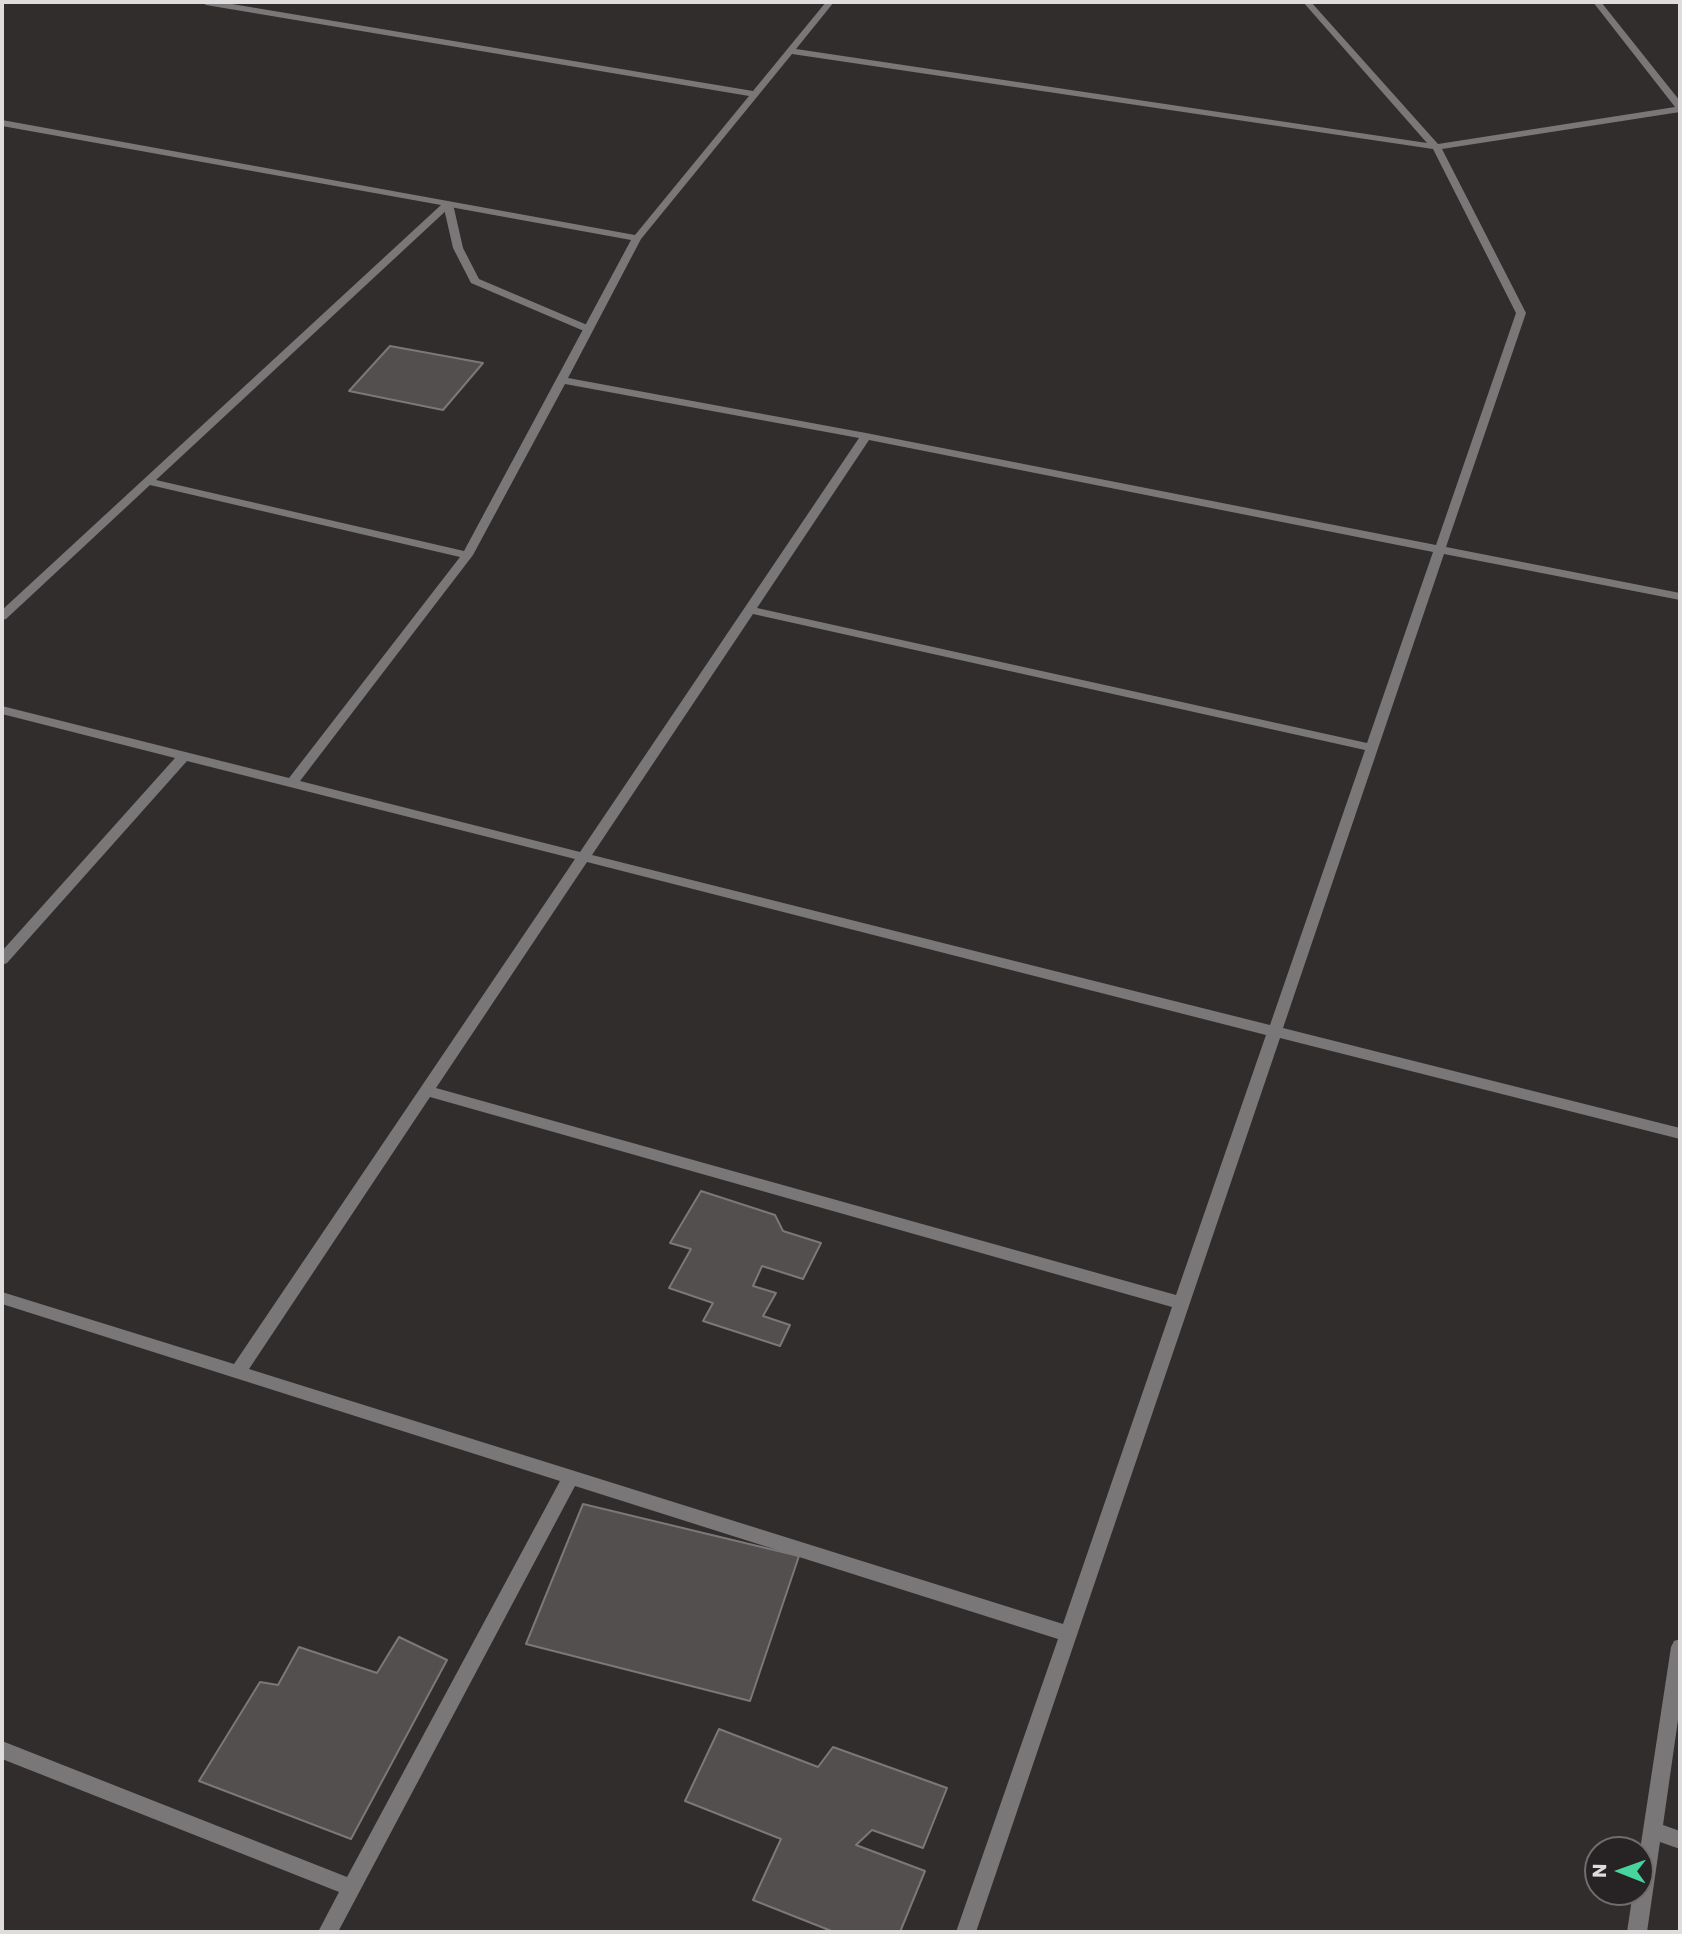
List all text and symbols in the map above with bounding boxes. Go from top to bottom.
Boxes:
north arrow [1584,1836,1654,1906]
text: N [1586,1863,1613,1878]

